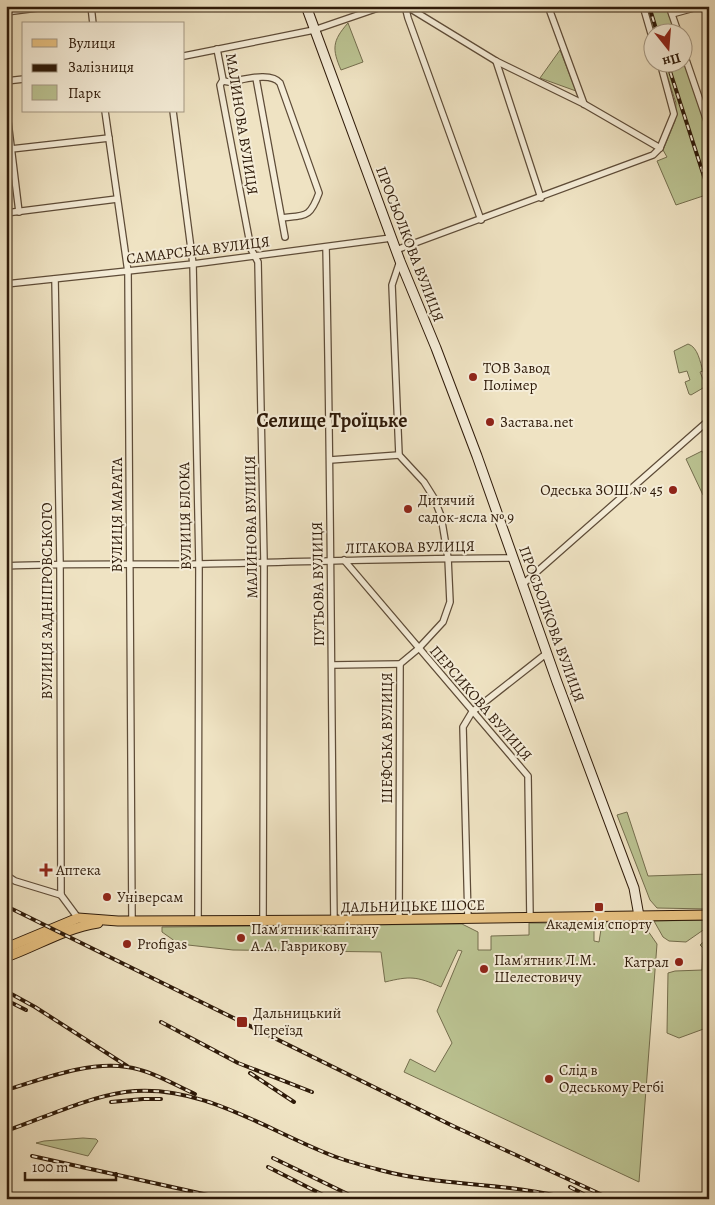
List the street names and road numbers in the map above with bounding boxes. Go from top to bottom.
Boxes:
street label: МАЛИНОВА ВУЛИЦЯ [221,52,263,196]
street label: ПРОСЬОЛКОВА ВУЛИЦЯ [371,163,449,325]
street label: САМАРСЬКА ВУЛИЦЯ [125,231,271,269]
street label: МАЛИНОВА ВУЛИЦЯ [240,455,262,599]
street label: ВУЛИЦЯ МАРАТА [107,457,127,573]
street label: ВУЛИЦЯ БЛОКА [174,462,196,570]
street label: ВУЛИЦЯ ЗАДНІПРОВСЬКОГО [37,502,57,700]
street label: ПУТЬОВА ВУЛИЦЯ [307,521,329,647]
street label: ЛІТАКОВА ВУЛИЦЯ [345,536,475,558]
street label: ПРОСЬОЛКОВА ВУЛИЦЯ [514,543,590,705]
street label: ПЕРСИКОВА ВУЛИЦЯ [425,641,537,765]
street label: ШЕФСЬКА ВУЛИЦЯ [377,672,397,804]
street label: ДАЛЬНИЦЬКЕ ШОСЕ [341,895,485,917]

